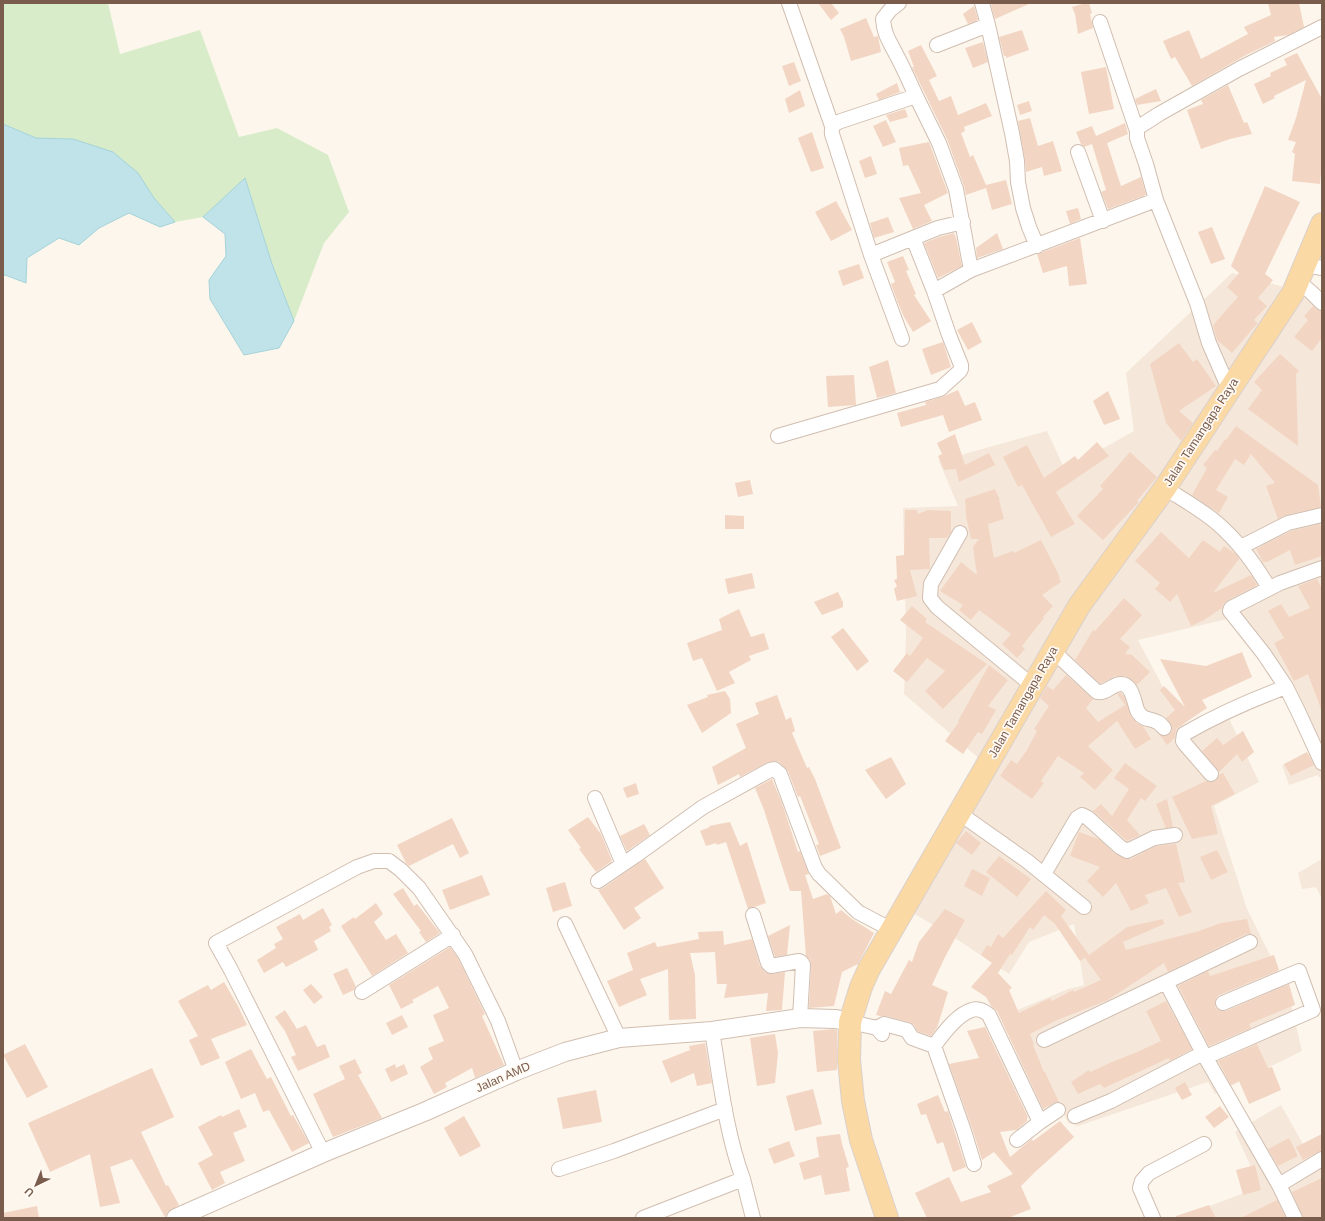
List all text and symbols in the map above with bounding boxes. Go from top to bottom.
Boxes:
street label: Jalan Tamangapa Raya [1161,375,1241,489]
street label: Jalan Tamangapa Raya [985,644,1061,760]
street label: Jalan AMD [474,1059,533,1095]
north arrow [16,1165,56,1205]
text: U [22,1185,36,1199]

